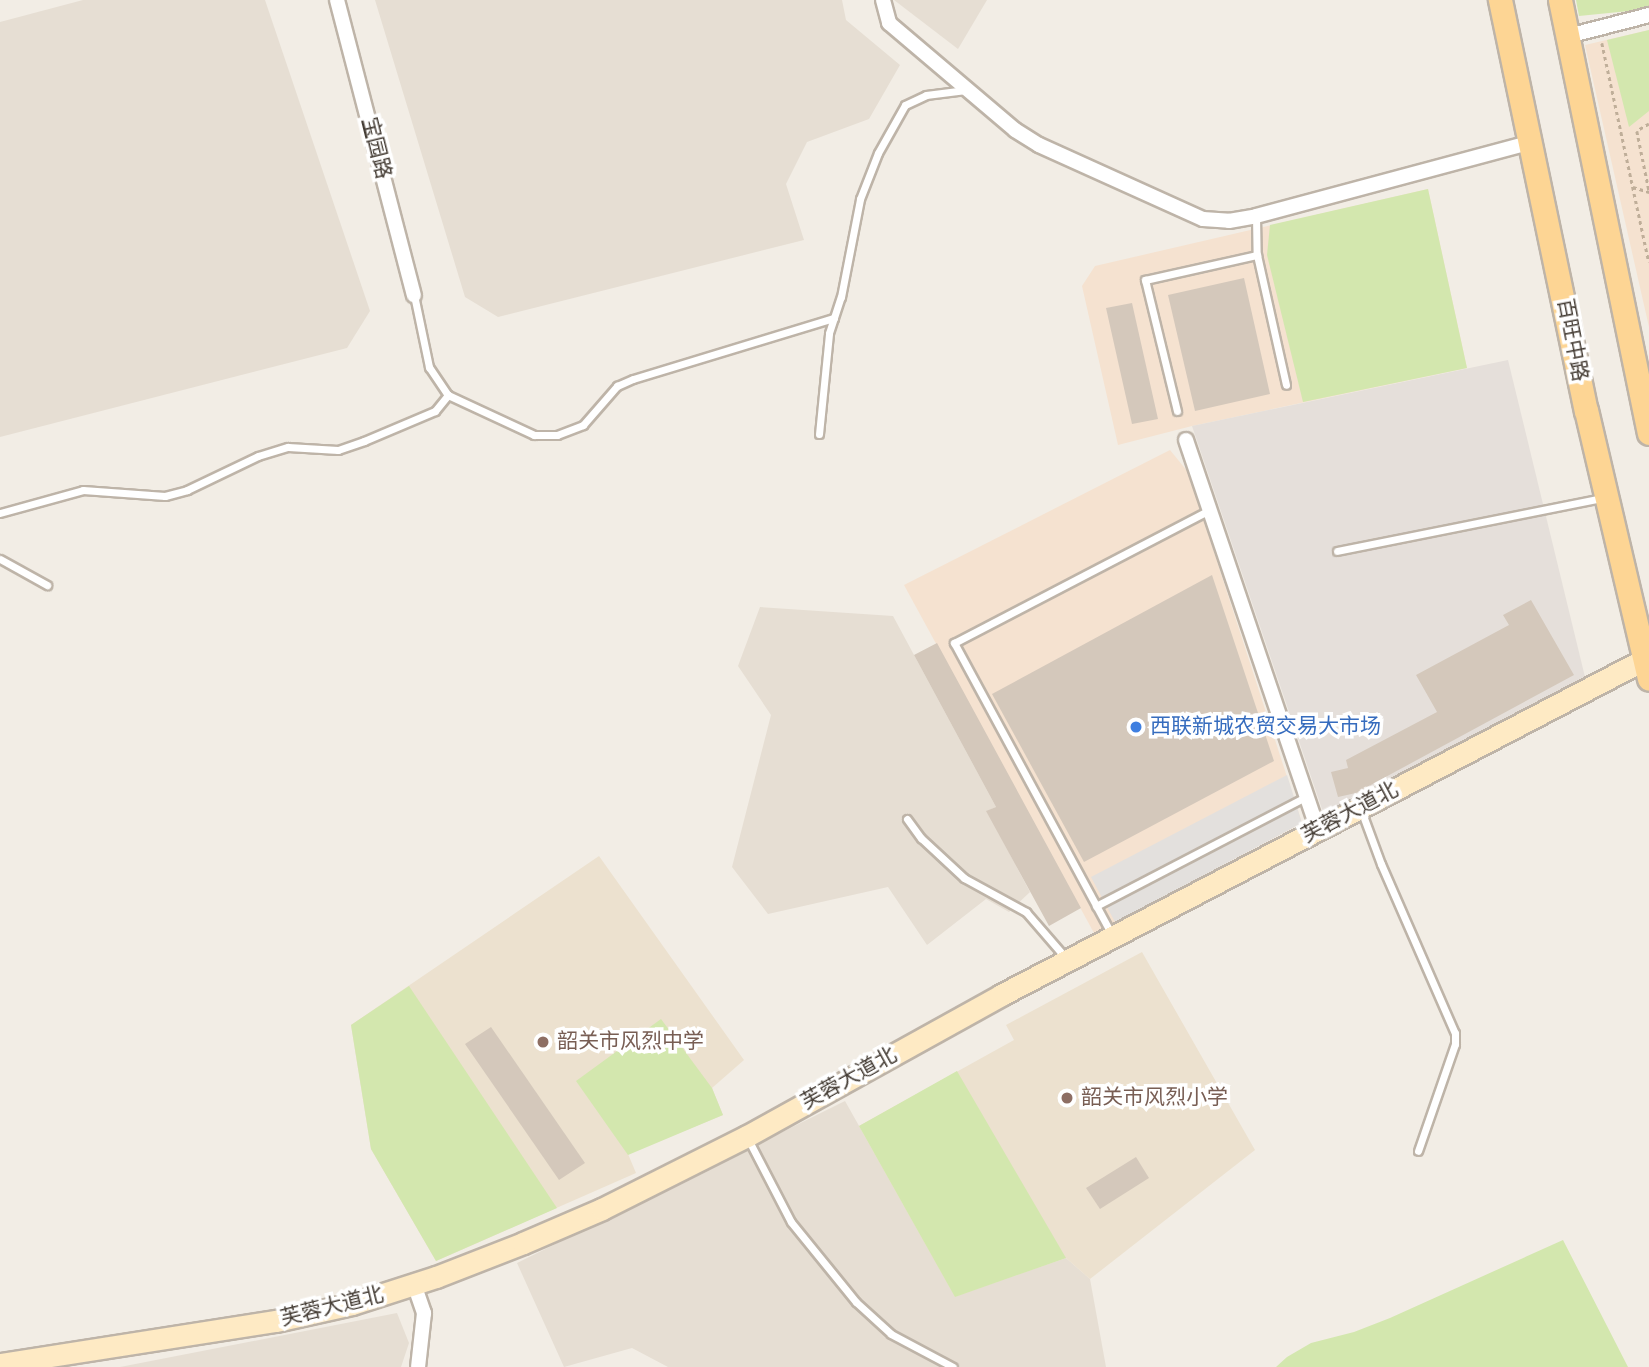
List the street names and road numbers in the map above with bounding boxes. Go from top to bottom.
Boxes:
street label: 宝园路 [356,114,396,182]
street label: 百旺中路 [1552,296,1592,384]
street label: 芙蓉大道北 [1298,777,1402,849]
street label: 芙蓉大道北 [797,1043,901,1115]
street label: 芙蓉大道北 [278,1282,386,1332]

